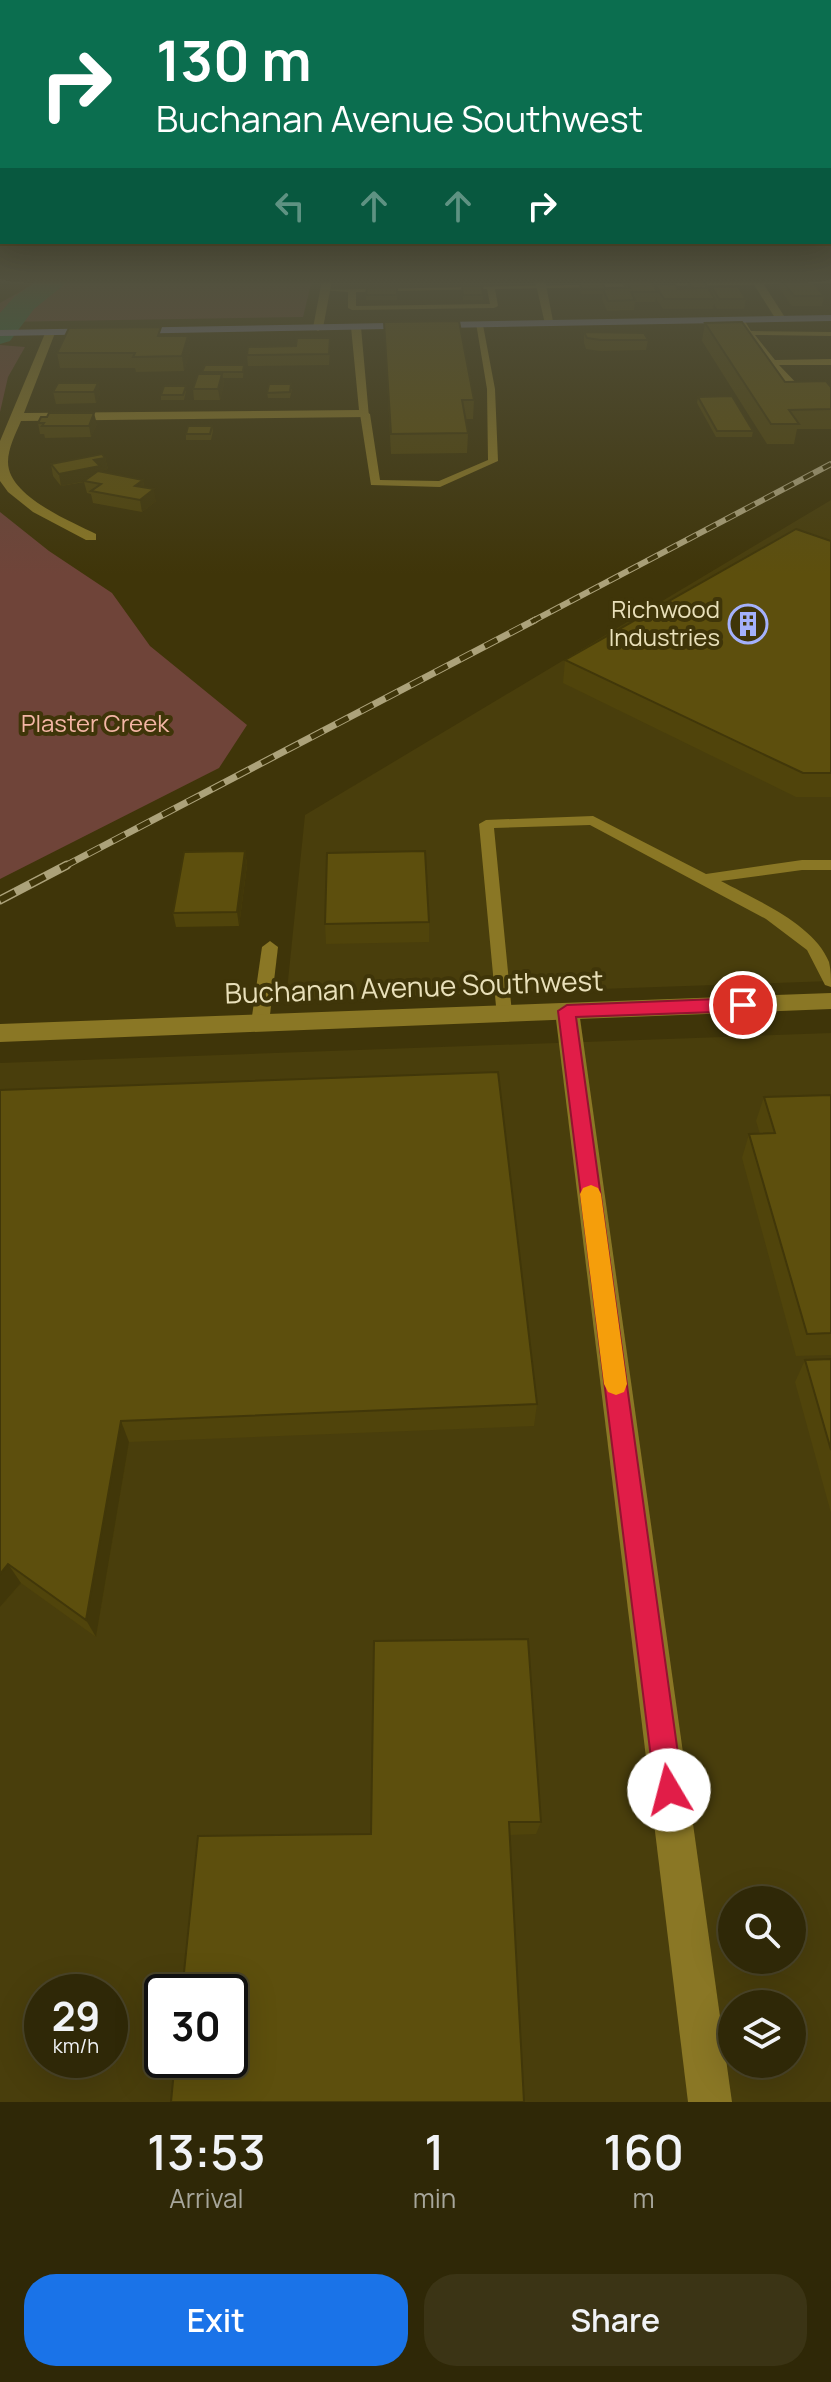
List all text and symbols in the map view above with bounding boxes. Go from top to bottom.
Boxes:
text: 130 m [156,21,312,98]
icon: right [24,32,128,136]
text: Buchanan Avenue Southwest [156,94,643,143]
icon: left [268,184,312,228]
icon: ahead [352,184,396,228]
icon: ahead [436,184,480,228]
icon: right [520,184,564,228]
place label: Richwood Industries [609,592,720,653]
building icon: Richwood Industries [727,603,769,645]
park label: Plaster Creek [21,706,170,739]
street label: Buchanan Avenue Southwest [224,960,604,1012]
pin [709,971,777,1039]
icon: arrive [721,983,765,1027]
position arrow [627,1748,711,1832]
map controls [718,1886,806,2078]
button: search [718,1886,806,1974]
speed limit sign: 30 [144,1974,248,2078]
text: 29 [52,1988,100,2043]
button: layers [718,1990,806,2078]
text: km/h [53,2032,99,2059]
text: 13:53 [147,2119,266,2184]
text: 1 [424,2119,445,2184]
text: 160 [603,2119,684,2184]
text: Arrival [169,2180,243,2216]
text: min [413,2180,456,2216]
text: m [633,2180,655,2216]
button: Exit [24,2274,408,2366]
button: Share [424,2274,807,2366]

